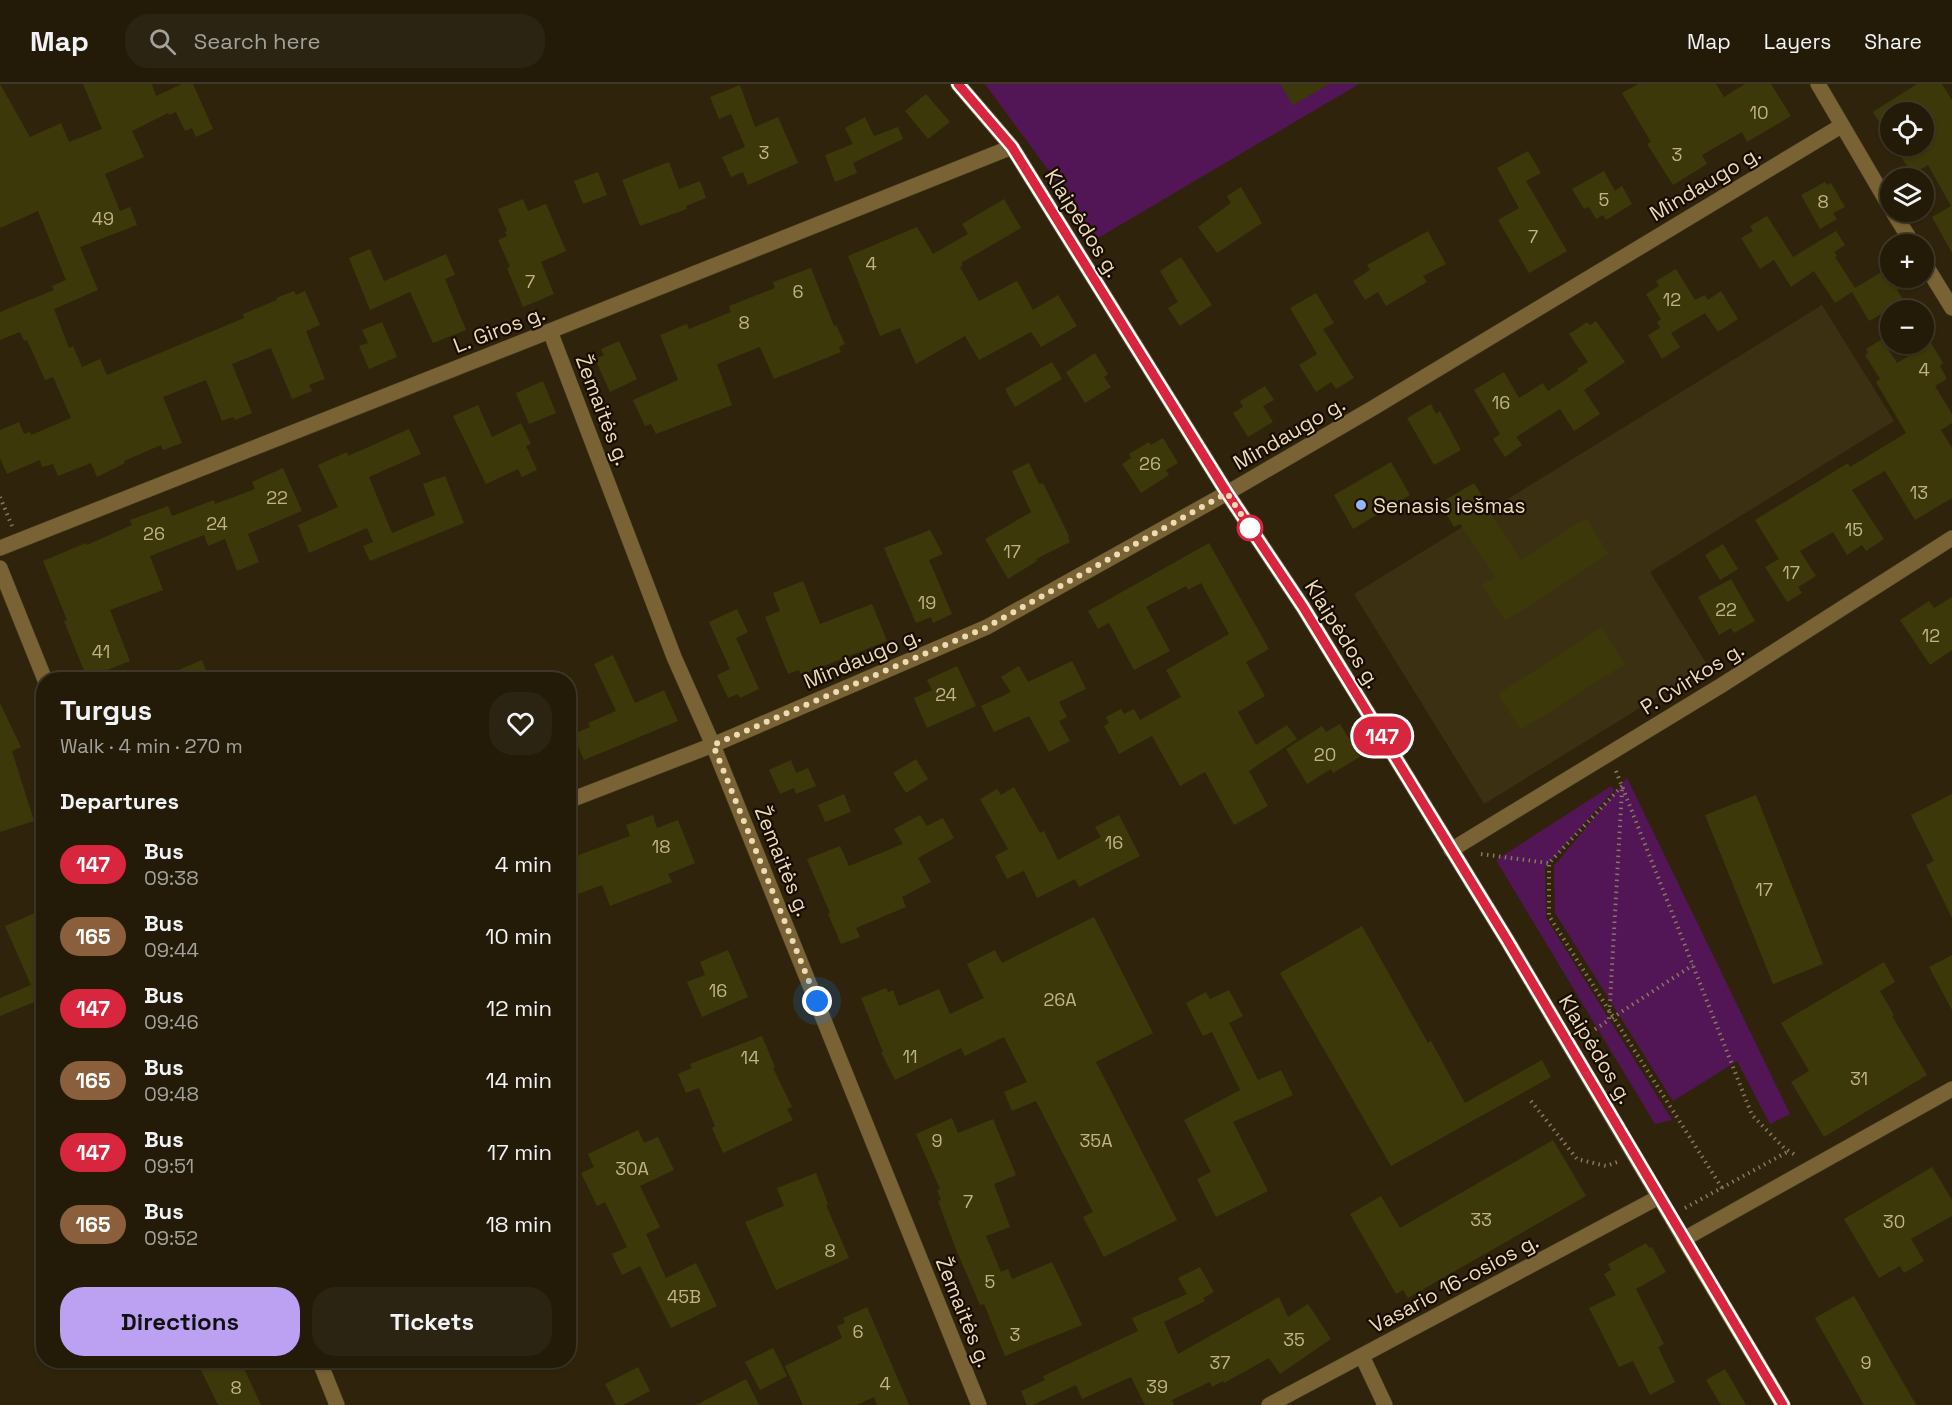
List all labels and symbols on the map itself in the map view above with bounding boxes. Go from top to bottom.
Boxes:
house number: 10 [1749,101,1769,124]
street label: Mindaugo g. [1644,139,1766,227]
house number: 3 [759,141,769,164]
house number: 3 [1672,143,1682,166]
street label: Klaipėdos g. [1039,164,1127,282]
house number: 5 [1599,188,1609,211]
house number: 8 [1817,190,1829,213]
house number: 49 [92,207,114,230]
house number: 7 [1528,225,1538,248]
house number: 4 [865,252,877,275]
house number: 7 [525,270,535,293]
house number: 6 [792,280,804,303]
house number: 12 [1663,288,1681,311]
street label: L. Giros g. [449,299,549,359]
house number: 8 [738,311,750,334]
street label: Žemaitės g. [570,351,636,469]
house number: 4 [1918,358,1930,381]
street label: Mindaugo g. [1228,390,1350,476]
house number: 16 [1492,391,1510,414]
house number: 26 [1139,452,1161,475]
house number: 13 [1910,481,1928,504]
house number: 22 [266,486,288,509]
place label: Senasis iešmas [1373,492,1526,519]
marker: Senasis iešmas [1354,498,1368,512]
house number: 24 [206,512,228,535]
unlabelled marker [1237,515,1263,541]
house number: 15 [1845,518,1863,541]
house number: 26 [143,522,165,545]
house number: 17 [1003,540,1021,563]
house number: 17 [1782,561,1800,584]
street label: Klaipėdos g. [1299,575,1387,693]
house number: 19 [918,591,936,614]
house number: 22 [1715,598,1737,621]
street label: Mindaugo g. [799,621,925,695]
house number: 12 [1922,624,1940,647]
street label: P. Cvirkos g. [1635,636,1749,720]
house number: 41 [92,640,110,663]
house number: 24 [935,683,957,706]
line badge: 147 [1348,716,1416,756]
house number: 20 [1314,743,1336,766]
street label: Žemaitės g. [749,802,817,920]
house number: 16 [1105,831,1123,854]
house number: 18 [652,835,670,858]
house number: 17 [1755,878,1773,901]
house number: 16 [709,979,727,1002]
your location [802,986,832,1016]
house number: 26A [1043,988,1077,1011]
street label: Klaipėdos g. [1553,989,1639,1109]
house number: 11 [902,1045,918,1068]
house number: 14 [741,1046,759,1069]
house number: 31 [1850,1067,1868,1090]
house number: 9 [931,1129,943,1152]
house number: 35A [1080,1129,1113,1152]
house number: 30A [615,1157,649,1180]
house number: 7 [963,1190,973,1213]
house number: 33 [1470,1208,1492,1231]
house number: 30 [1883,1210,1905,1233]
street label: Vasario 16-osios g. [1365,1227,1543,1339]
house number: 8 [824,1239,836,1262]
street label: Žemaitės g. [930,1253,998,1371]
house number: 5 [985,1270,995,1293]
house number: 45B [667,1285,701,1308]
house number: 6 [852,1320,864,1343]
house number: 3 [1010,1323,1020,1346]
house number: 35 [1283,1328,1305,1351]
house number: 37 [1209,1351,1231,1374]
house number: 9 [1860,1351,1872,1374]
house number: 4 [879,1372,891,1395]
house number: 39 [1146,1375,1168,1398]
house number: 8 [230,1376,242,1399]

